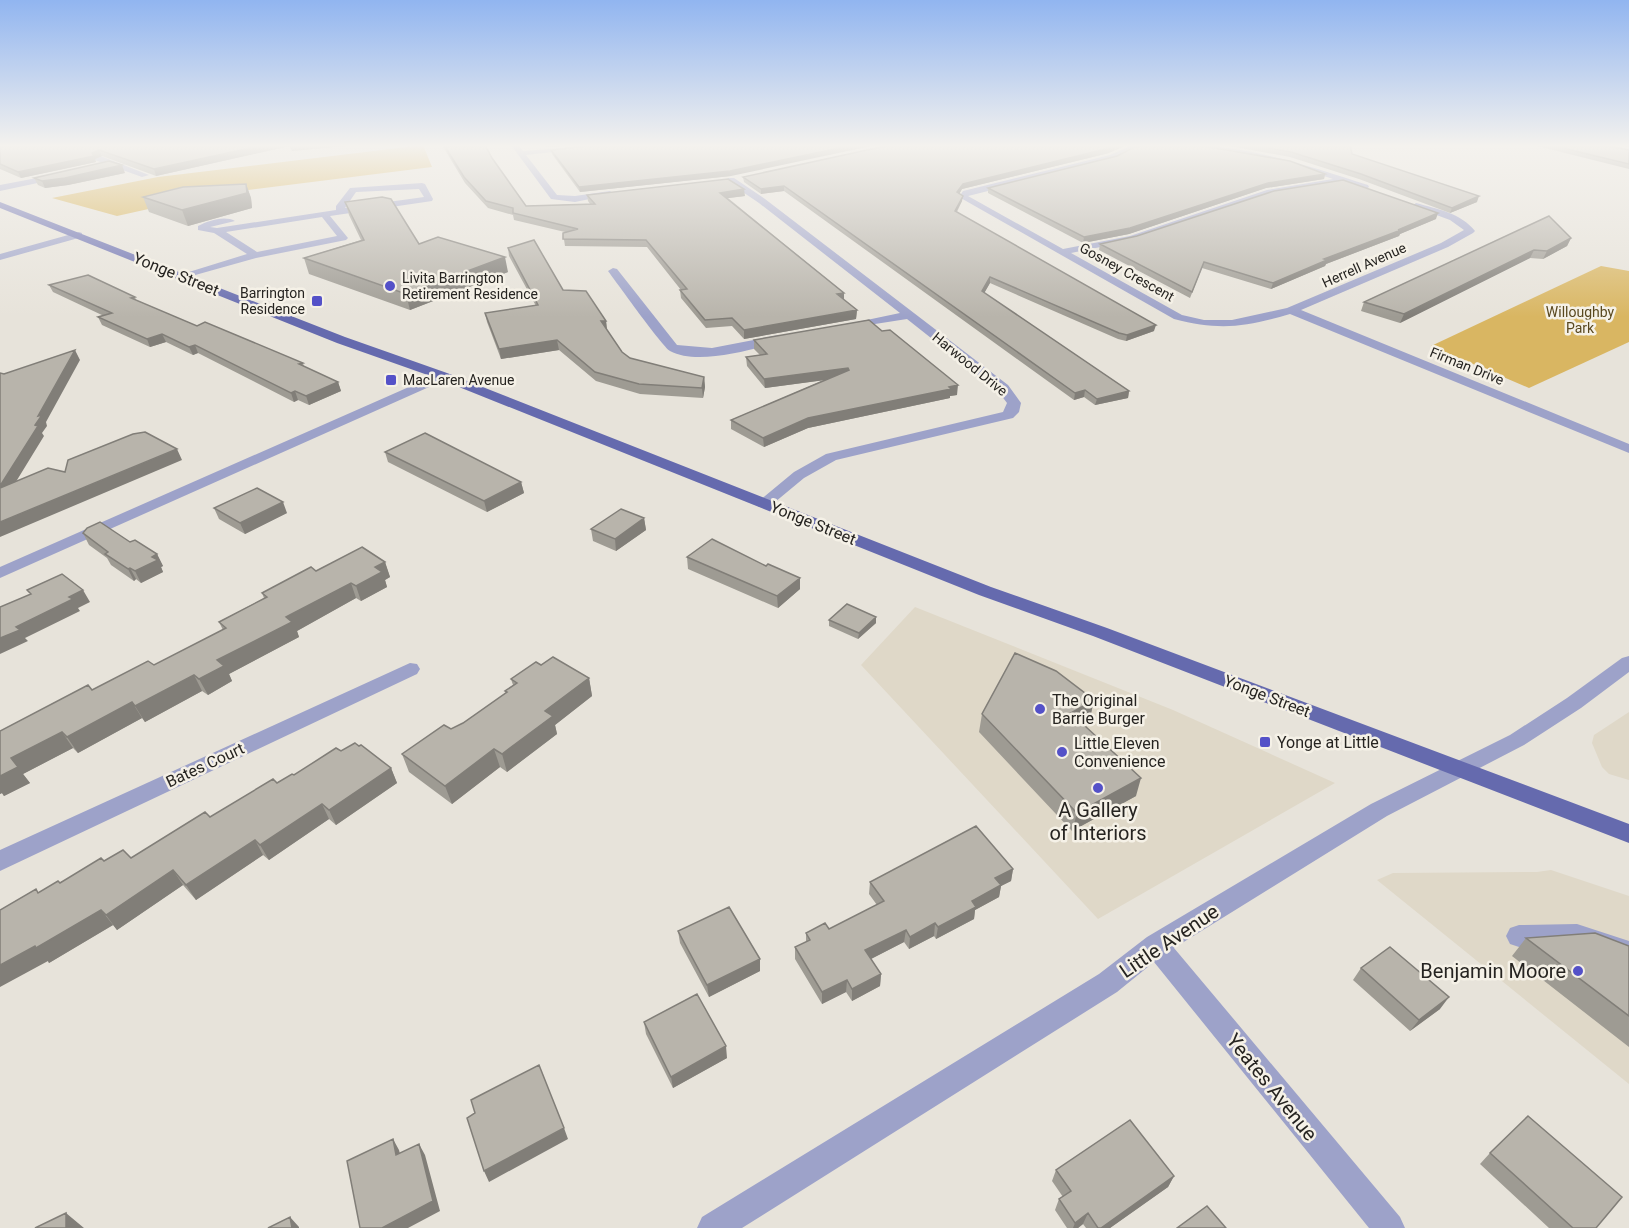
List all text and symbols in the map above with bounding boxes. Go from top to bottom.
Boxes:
street label: Gosney Crescent [1077,239,1177,305]
street label: Herrell Avenue [1320,239,1408,291]
street label: Yonge Street [130,248,222,300]
place label: Livita Barrington Retirement Residence [402,270,538,302]
marker: Livita Barrington Retirement Residence [383,279,397,293]
place label: Barrington Residence [240,285,305,317]
marker: Barrington Residence [310,294,324,308]
park label: Willoughby Park [1546,304,1615,336]
street label: Harwood Drive [929,329,1011,399]
street label: Firman Drive [1428,344,1506,388]
place label: MacLaren Avenue [403,372,514,388]
marker: MacLaren Avenue [384,373,398,387]
street label: Yonge Street [767,497,859,549]
street label: Yonge Street [1221,671,1313,721]
place label: The Original Barrie Burger [1052,691,1145,728]
marker: The Original Barrie Burger [1033,702,1047,716]
place label: Yonge at Little [1277,733,1379,752]
place label: Little Eleven Convenience [1074,734,1165,771]
marker: Yonge at Little [1258,735,1272,749]
street label: Bates Court [163,739,247,791]
marker: Little Eleven Convenience [1055,745,1069,759]
marker: A Gallery of Interiors [1091,781,1105,795]
place label: A Gallery of Interiors [1049,798,1147,845]
street label: Little Avenue [1115,899,1223,983]
place label: Benjamin Moore [1420,959,1566,983]
marker: Benjamin Moore [1571,964,1585,978]
street label: Yeates Avenue [1222,1029,1322,1145]

